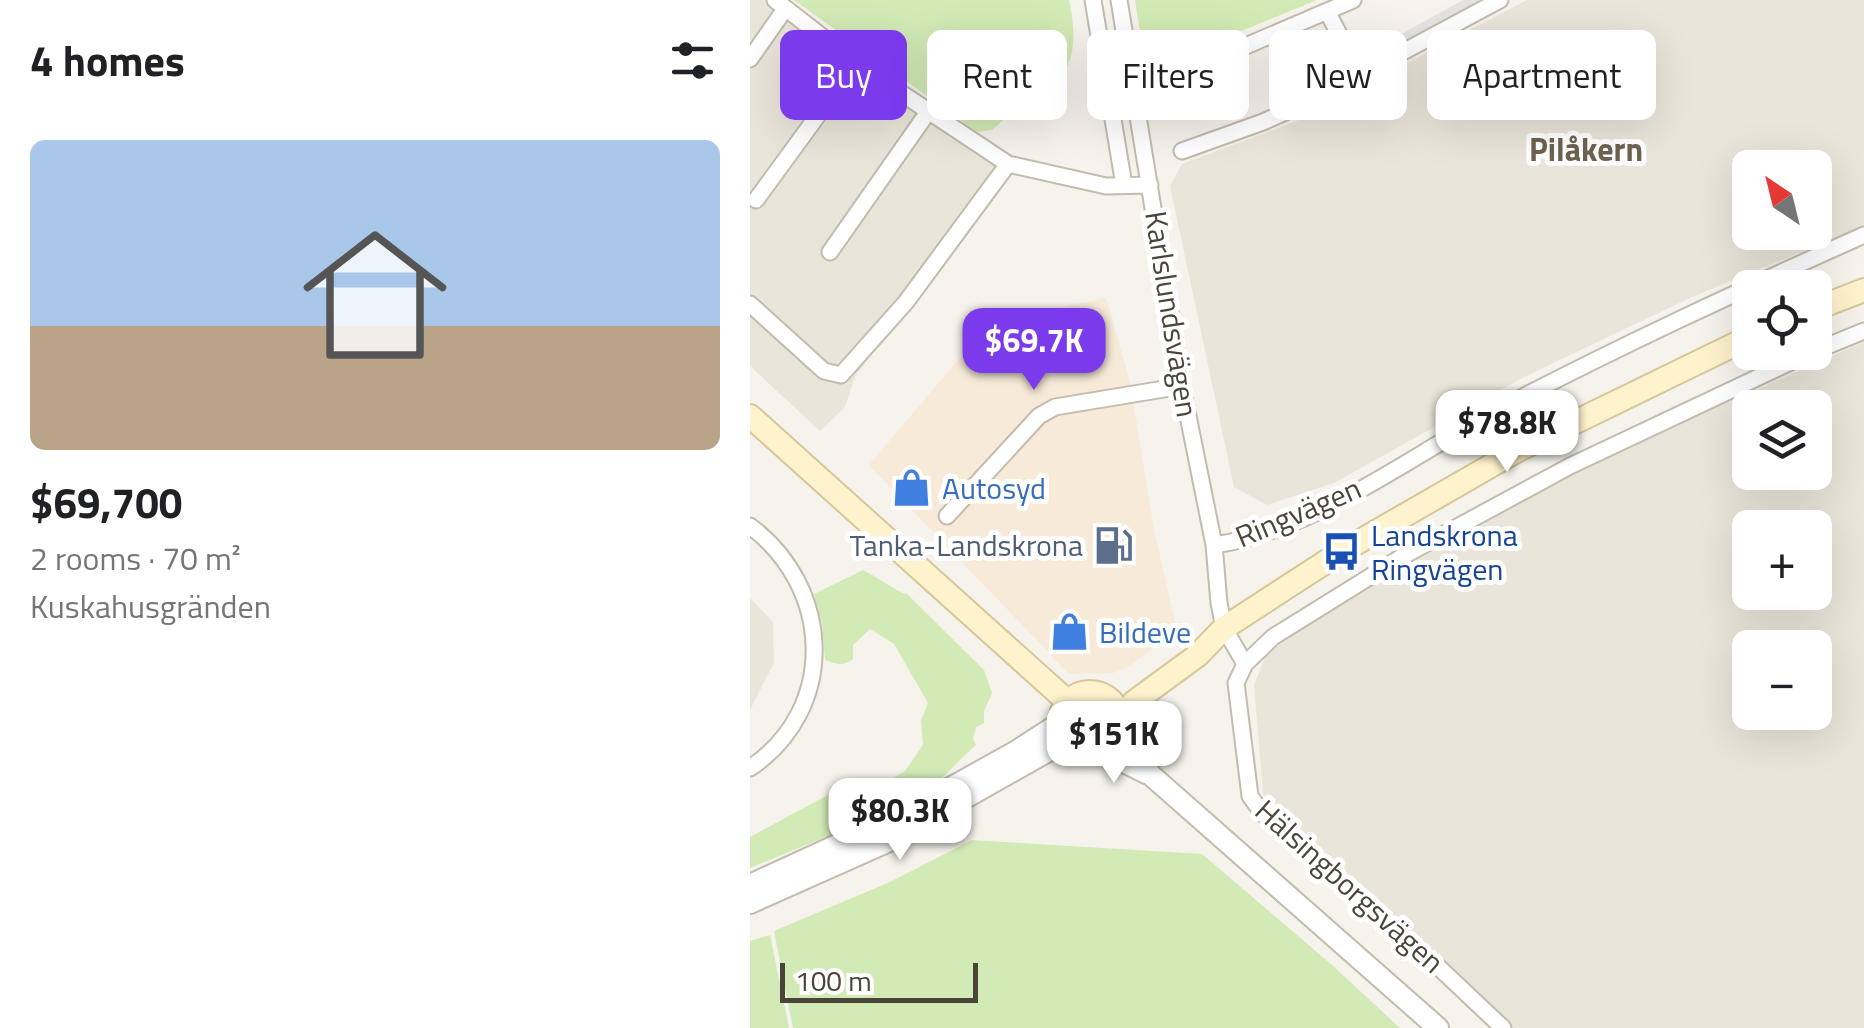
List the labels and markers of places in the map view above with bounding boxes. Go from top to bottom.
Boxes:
pin: $69.7K [953,308,1115,393]
pin: $78.8K [1426,390,1588,475]
place label: Autosyd [942,465,1046,511]
shop icon: Autosyd [891,467,933,509]
place label: Landskrona Ringvägen [1371,512,1518,592]
place label: Tanka-Landskrona [850,522,1083,568]
fuel station icon: Tanka-Landskrona [1092,524,1134,566]
bus stop icon: Landskrona Ringvägen [1320,531,1362,573]
place label: Bildeve [1099,609,1191,655]
shop icon: Bildeve [1048,611,1090,653]
pin: $151K [1044,701,1184,786]
pin: $80.3K [819,778,981,863]

